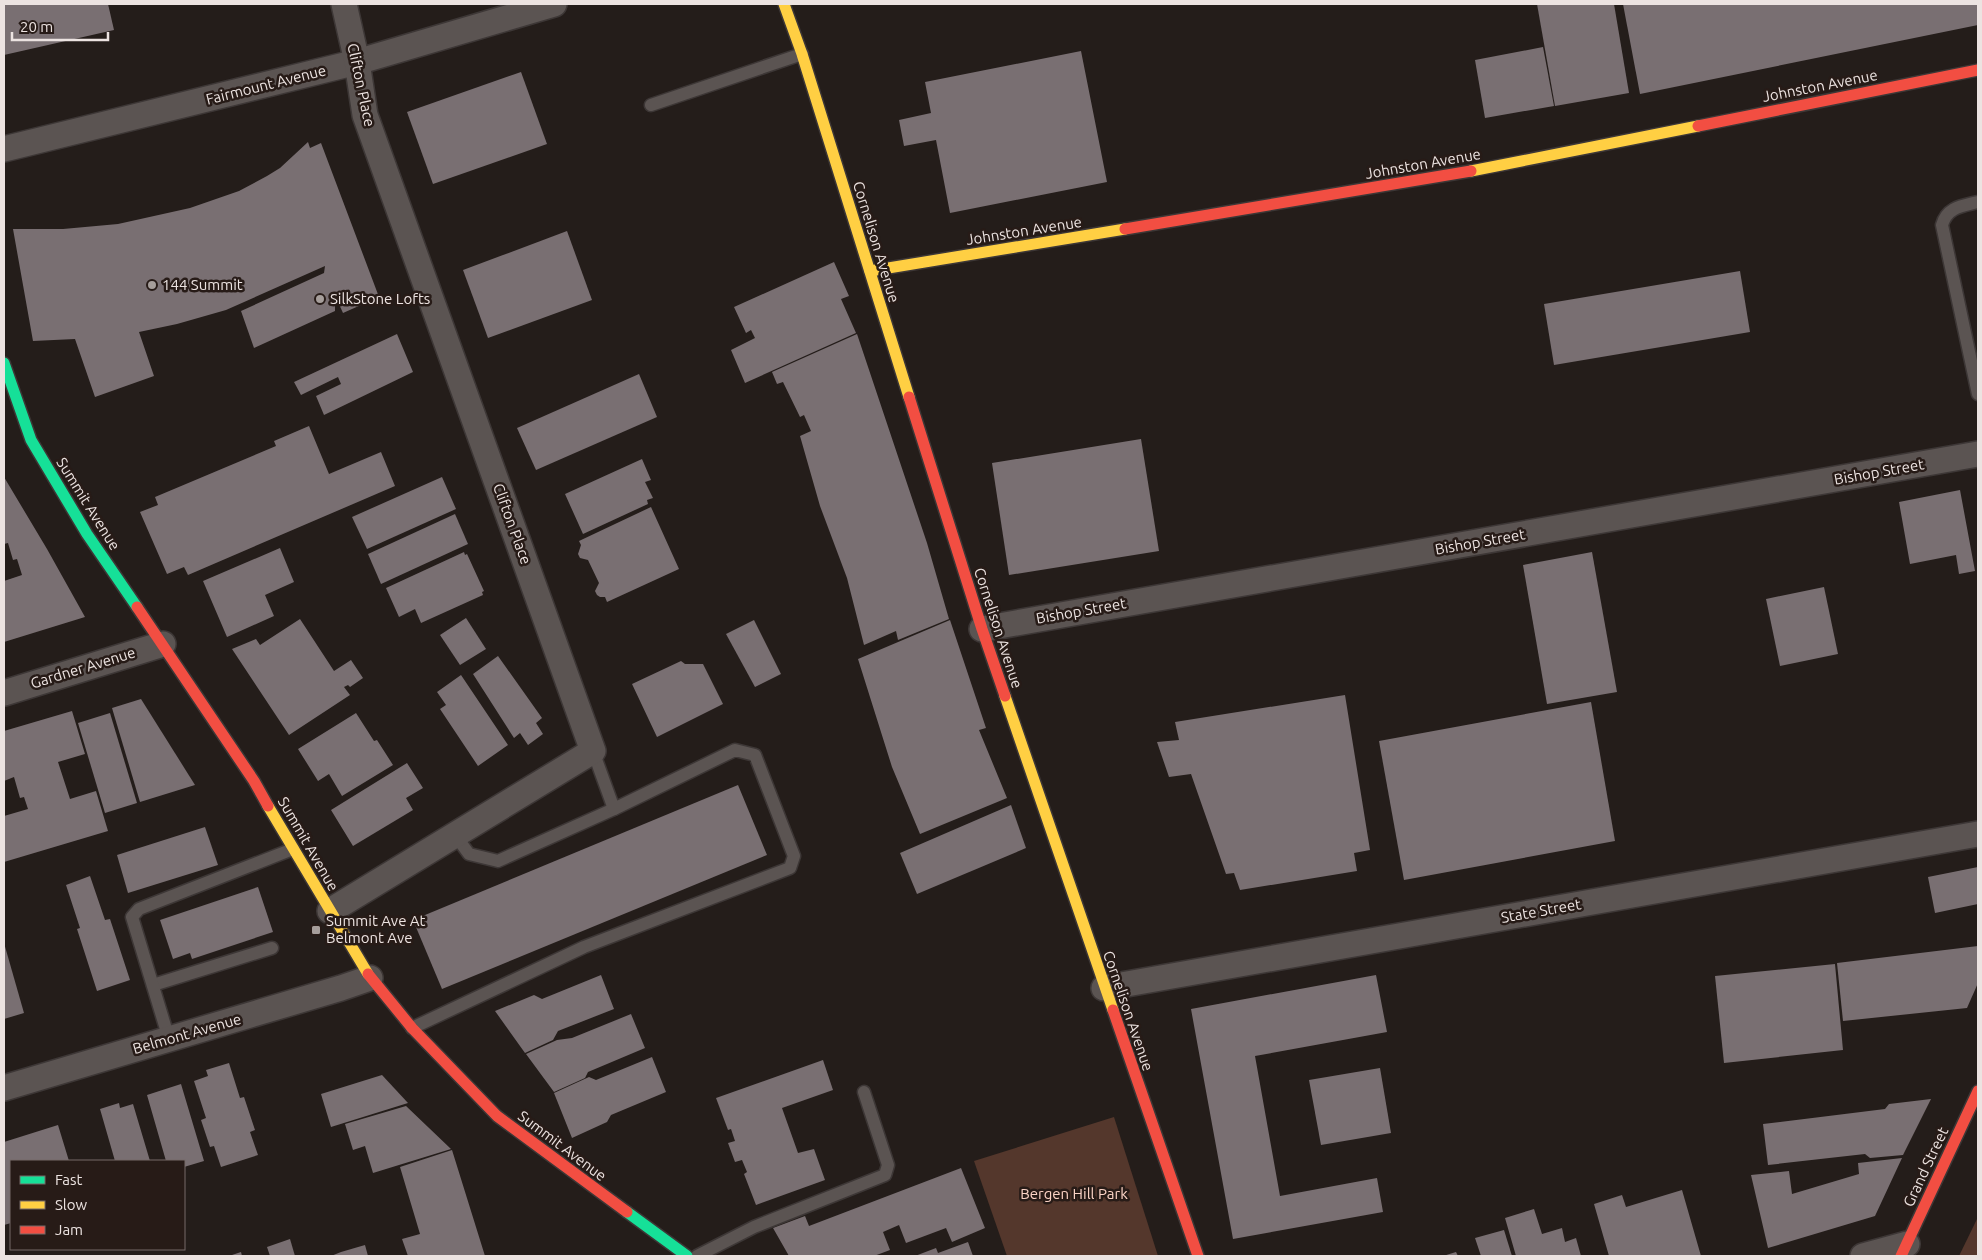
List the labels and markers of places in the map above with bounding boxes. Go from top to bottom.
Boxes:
place label: 144 Summit [162,276,243,293]
marker: 144 Summit [146,279,158,291]
place label: SilkStone Lofts [330,290,430,307]
marker: SilkStone Lofts [314,293,326,305]
place label: Summit Ave At Belmont Ave [326,912,426,946]
marker: Summit Ave At Belmont Ave [310,924,322,936]

